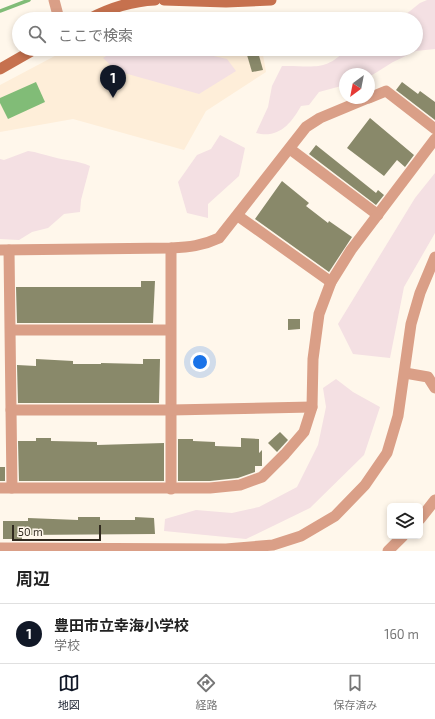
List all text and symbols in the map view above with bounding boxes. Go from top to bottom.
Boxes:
search box [12,12,423,56]
icon: search [26,23,48,45]
text: ここで検索 [58,26,133,44]
pin: 1 [100,65,126,98]
north arrow [339,68,375,104]
your location [190,352,210,372]
map controls [387,503,423,539]
button: layers [387,503,423,539]
scale bar [12,523,101,542]
text: 50 m [18,525,43,538]
text: 周辺 [16,568,50,588]
text: 豊田市立幸海小学校 [54,616,189,634]
text: 1 [26,626,32,642]
text: 160 m [384,626,419,642]
text: 学校 [54,637,80,653]
tab: 地図 [58,672,80,712]
tab: 経路 [195,672,217,712]
tab: 保存済み [333,672,377,712]

